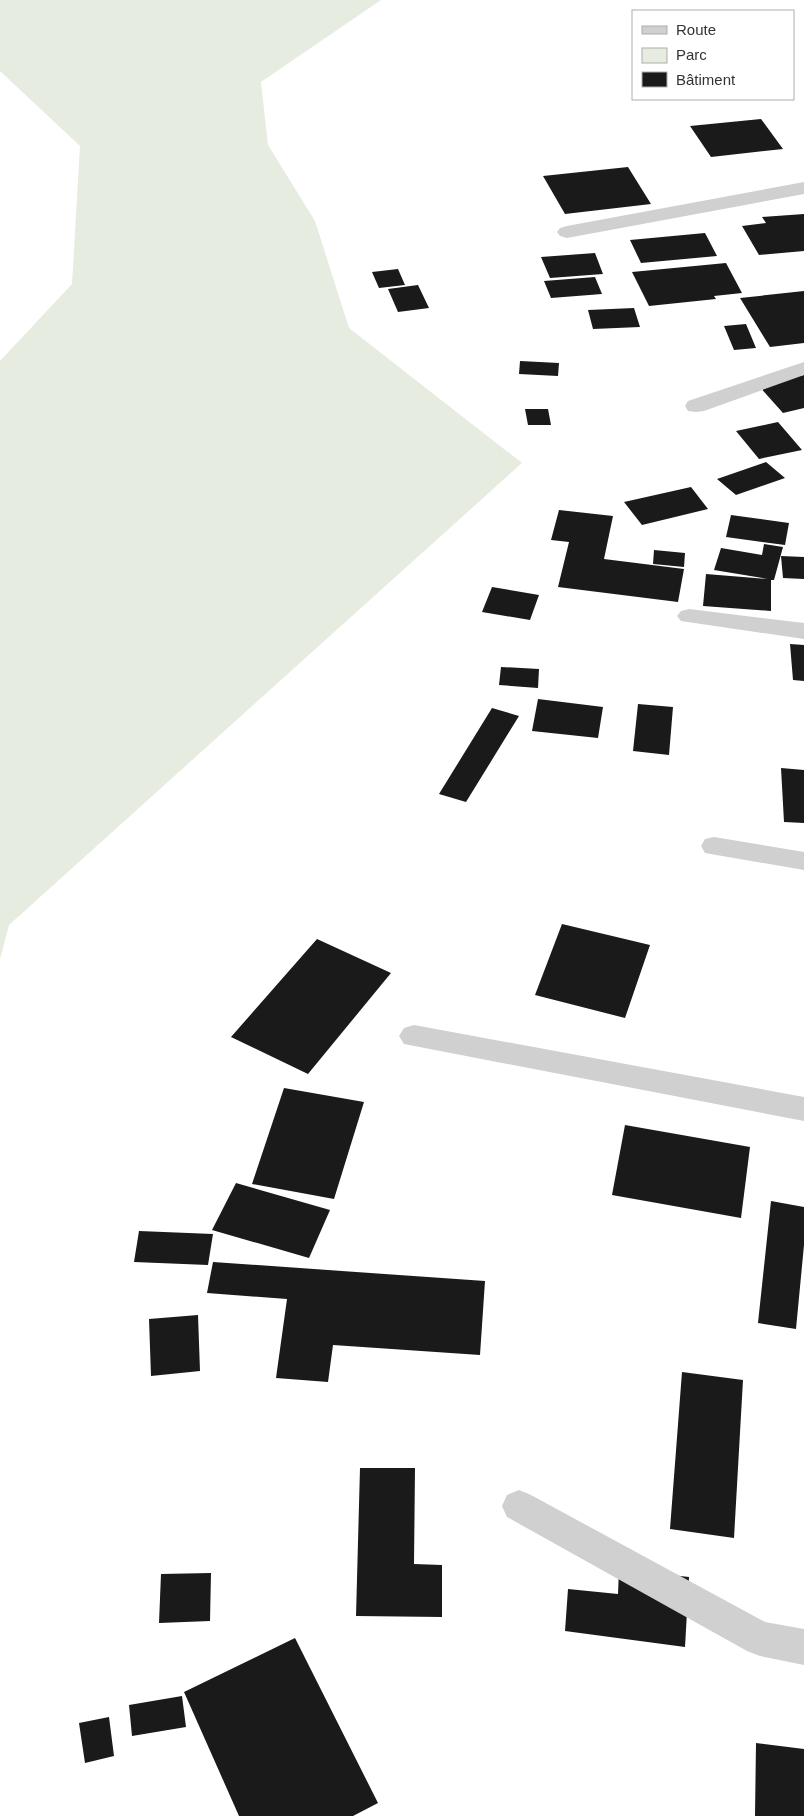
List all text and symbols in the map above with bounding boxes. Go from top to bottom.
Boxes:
legend [632,10,794,100]
text: Route [676,21,716,38]
text: Parc [676,46,707,63]
text: Bâtiment [676,71,736,88]

